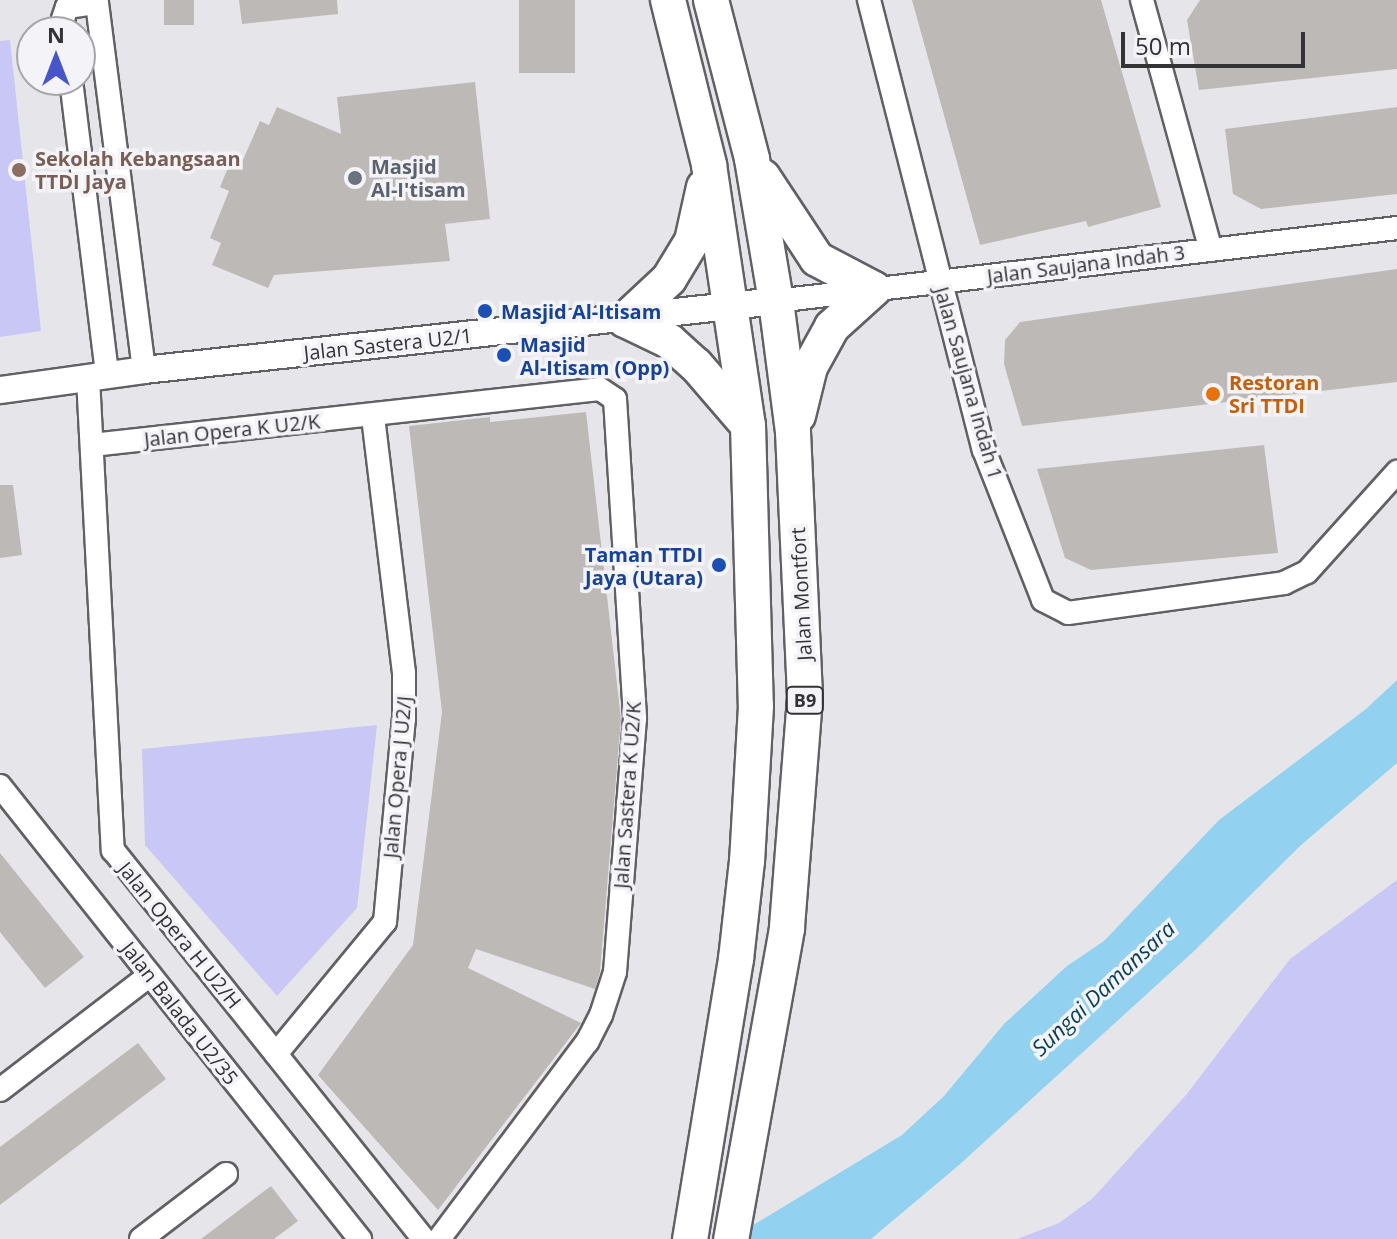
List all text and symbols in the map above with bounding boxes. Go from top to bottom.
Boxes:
north arrow [16,16,96,96]
scale bar [1125,16,1309,66]
text: N [47,19,65,49]
text: 50 m [1135,29,1191,62]
place label: Sekolah Kebangsaan TTDI Jaya [35,146,241,193]
place label: Masjid Al-I'tisam [371,154,466,201]
marker: Sekolah Kebangsaan TTDI Jaya [10,161,28,179]
marker: Masjid Al-I'tisam [346,169,364,187]
street label: Jalan Saujana Indah 3 [986,240,1186,288]
street label: Jalan Saujana Indah 1 [930,284,1008,482]
place label: Masjid Al-Itisam [501,299,661,323]
marker: Masjid Al-Itisam [476,302,494,320]
street label: Jalan Sastera U2/1 [303,323,473,365]
place label: Masjid Al-Itisam (Opp) [520,332,669,379]
marker: Masjid Al-Itisam (Opp) [495,346,513,364]
place label: Restoran Sri TTDI [1229,370,1319,417]
marker: Restoran Sri TTDI [1204,385,1222,403]
street label: Jalan Opera K U2/K [143,409,321,451]
street label: Jalan Montfort [786,527,816,661]
place label: Taman TTDI Jaya (Utara) [585,542,703,589]
marker: Taman TTDI Jaya (Utara) [710,556,728,574]
road number: B9 [785,686,825,714]
street label: Jalan Opera J U2/J [378,695,416,859]
street label: Jalan Sastera K U2/K [608,701,646,889]
street label: Jalan Opera H U2/H [114,857,246,1013]
water label: Sungai Damansara [1026,915,1180,1061]
street label: Jalan Balada U2/35 [117,937,243,1089]

